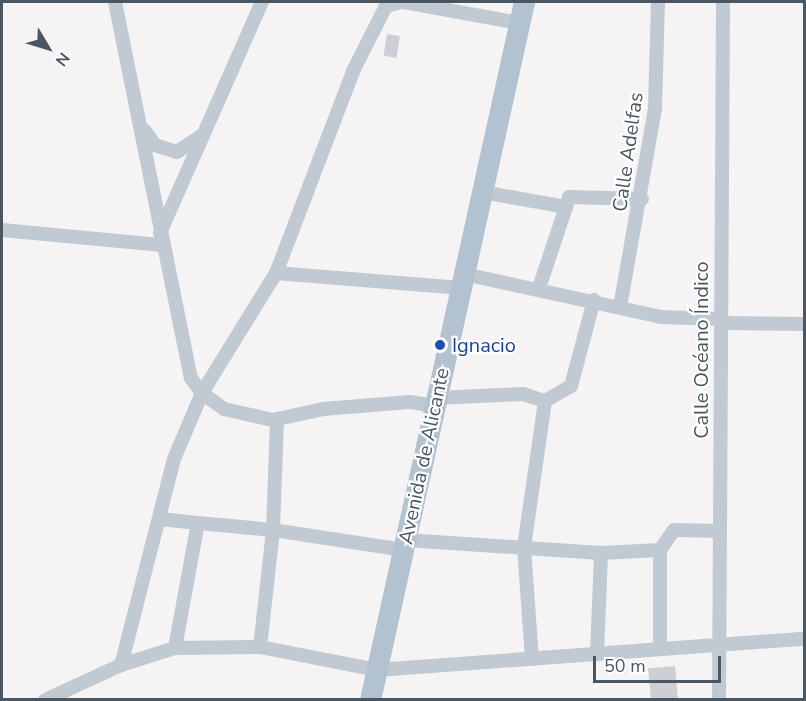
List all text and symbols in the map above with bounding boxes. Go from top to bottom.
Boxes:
north arrow [18,18,78,78]
text: N [50,48,75,71]
street label: Calle Adelfas [608,91,648,213]
street label: Calle Océano Índico [689,261,713,439]
place label: Ignacio [452,333,516,357]
marker: Ignacio [433,338,447,352]
street label: Avenida de Alicante [394,366,454,546]
scale bar [596,644,724,682]
text: 50 m [604,654,646,678]

